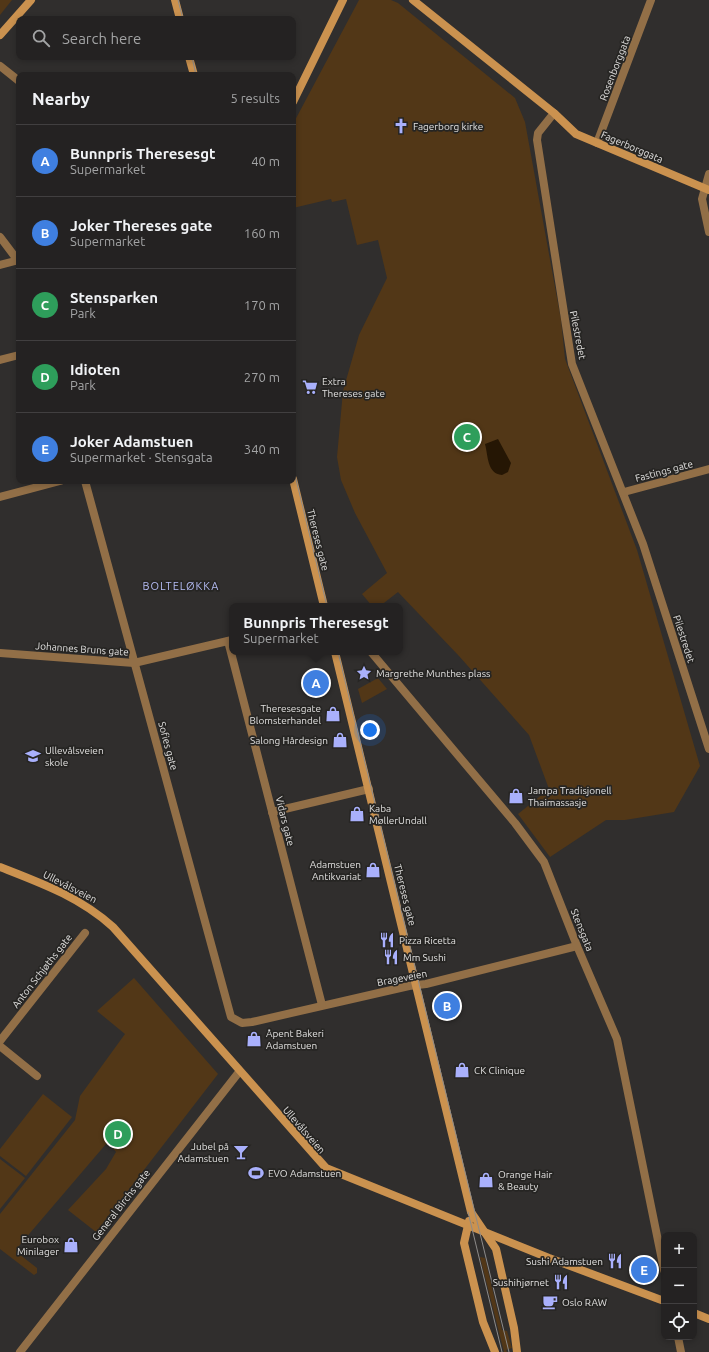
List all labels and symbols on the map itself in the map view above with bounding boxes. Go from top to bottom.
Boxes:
street label: Rosenborggata [598,34,632,102]
church icon: Fagerborg kirke [392,117,410,135]
place label: Fagerborg kirke [413,121,483,132]
street label: Fagerborggata [599,129,665,165]
street label: Pilestredet [568,310,588,360]
place label: Extra Thereses gate [322,376,385,399]
supermarket icon: Extra Thereses gate [301,378,319,396]
pin: C [454,422,480,452]
street label: Fastings gate [634,458,694,484]
street label: Thereses gate [305,508,331,572]
district label: BOLTELØKKA [142,580,220,592]
street label: Pilestredet [671,614,697,664]
street label: Johannes Bruns gate [35,640,129,658]
place icon: Margrethe Munthes plass [355,664,373,682]
pin: A [303,668,329,698]
place label: Margrethe Munthes plass [376,668,490,679]
place label: Theresesgate Blomsterhandel [249,703,321,726]
shop icon: Theresesgate Blomsterhandel [324,705,342,723]
your location [360,720,380,740]
street label: Sofies gate [156,721,180,771]
shop icon: Salong Hårdesign [331,731,349,749]
place label: Salong Hårdesign [250,735,328,746]
place label: Ullevålsveien skole [45,745,104,768]
school or university icon: Ullevålsveien skole [24,747,42,765]
place label: Jampa Tradisjonell Thaimassasje [528,785,612,808]
shop icon: Jampa Tradisjonell Thaimassasje [507,787,525,805]
street label: Vidars gate [274,795,296,847]
place label: Kaba MøllerUndall [369,803,427,826]
shop icon: Kaba MøllerUndall [348,805,366,823]
place label: Adamstuen Antikvariat [310,859,361,882]
shop icon: Adamstuen Antikvariat [364,861,382,879]
street label: Thereses gate [392,863,418,927]
street label: Ullevålsveien [41,869,99,905]
street label: Stensgata [569,907,595,953]
restaurant icon: Pizza Ricetta [378,931,396,949]
street label: Anton Schjøths gate [10,932,74,1010]
place label: Pizza Ricetta [399,935,456,946]
restaurant icon: Mm Sushi [382,948,400,966]
place label: Mm Sushi [403,952,446,963]
street label: Brageveien [376,968,428,988]
pin: B [434,991,460,1021]
place label: Åpent Bakeri Adamstuen [266,1028,324,1051]
shop icon: Åpent Bakeri Adamstuen [245,1030,263,1048]
shop icon: CK Clinique [453,1061,471,1079]
place label: CK Clinique [474,1065,525,1076]
street label: Ullevålsveien [281,1104,327,1156]
pin: D [105,1119,131,1149]
place label: Jubel på Adamstuen [178,1141,229,1164]
bar icon: Jubel på Adamstuen [232,1143,250,1161]
sports icon: EVO Adamstuen [247,1164,265,1182]
street label: General Birchs gate [90,1167,152,1243]
place label: EVO Adamstuen [268,1168,341,1179]
place label: Orange Hair & Beauty [498,1169,552,1192]
shop icon: Orange Hair & Beauty [477,1171,495,1189]
place label: Eurobox Minilager [17,1234,59,1257]
shop icon: Eurobox Minilager [62,1236,80,1254]
restaurant icon: Sushi Adamstuen [606,1252,624,1270]
pin: E [631,1255,657,1285]
place label: Sushi Adamstuen [526,1256,603,1267]
restaurant icon: Sushihjørnet [552,1273,570,1291]
place label: Sushihjørnet [493,1277,549,1288]
cafe icon: Oslo RAW [541,1293,559,1311]
place label: Oslo RAW [562,1297,607,1308]

